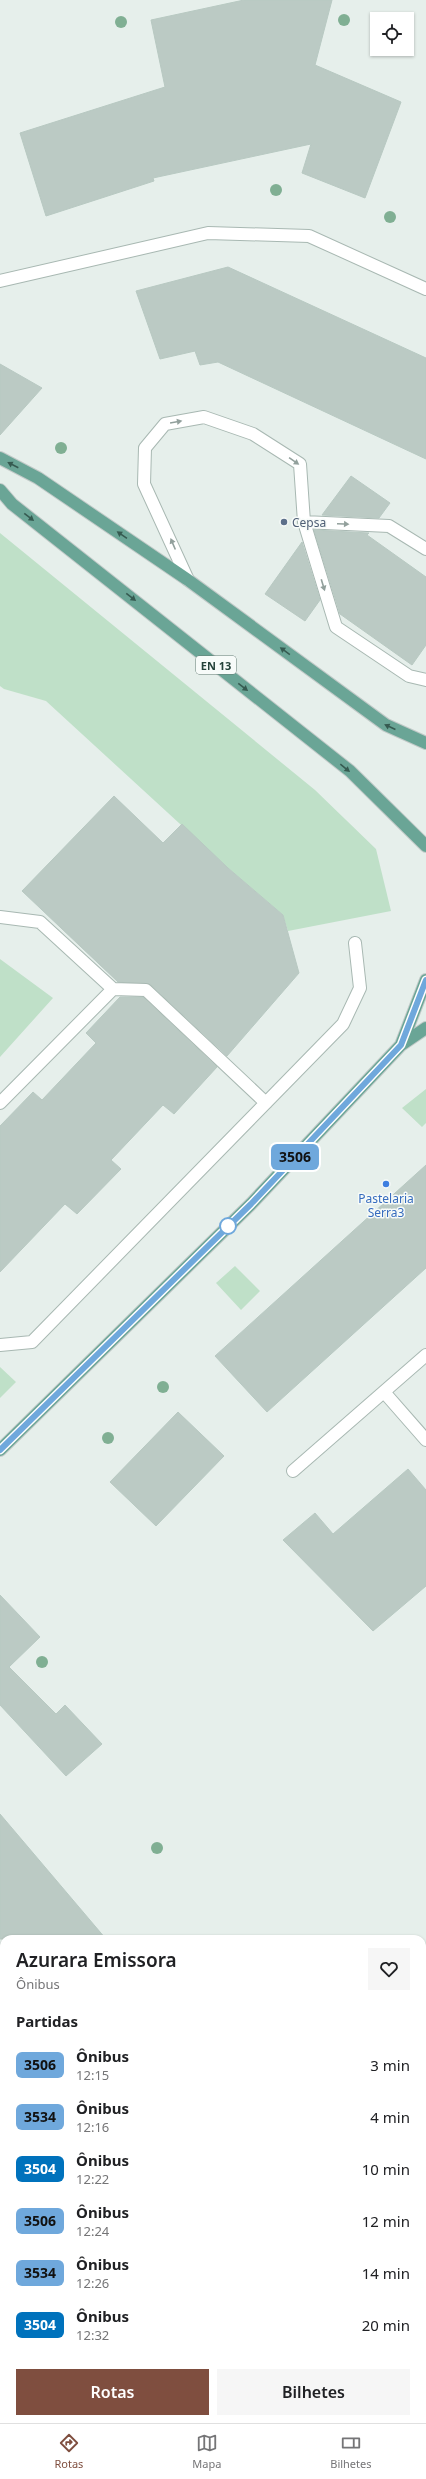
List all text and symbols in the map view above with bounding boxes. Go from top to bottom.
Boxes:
map controls [370,12,414,56]
button: locate [370,12,414,56]
one-way arrow [170,419,182,425]
one-way arrow [289,457,300,465]
one-way arrow [7,462,19,468]
one-way arrow [23,512,34,521]
place label: Cepsa [292,514,326,531]
marker: Cepsa [279,517,289,527]
one-way arrow [337,520,349,527]
one-way arrow [117,531,127,539]
one-way arrow [170,538,176,549]
one-way arrow [320,579,326,591]
one-way arrow [125,593,136,602]
one-way arrow [280,647,290,655]
road number: EN 13 [196,656,236,674]
one-way arrow [238,683,249,691]
one-way arrow [385,724,396,730]
one-way arrow [340,763,351,772]
line badge: 3506 [267,1144,323,1170]
text: 3506 [279,1147,311,1166]
marker: Pastelaria Serra3 [381,1179,391,1189]
place label: Pastelaria Serra3 [358,1190,414,1221]
unlabelled marker [219,1217,237,1235]
text: Azurara Emissora [16,1947,177,1973]
button: heart [368,1948,410,1990]
text: Ônibus [16,1975,60,1993]
text: Partidas [16,2011,78,2031]
text: Ônibus [76,2046,129,2066]
text: 3506 [24,2055,56,2074]
text: 3 min [370,2055,410,2075]
text: 12:15 [76,2066,109,2084]
text: Ônibus [76,2098,129,2118]
text: 3534 [24,2107,56,2126]
text: 4 min [370,2107,410,2127]
text: 12:16 [76,2118,109,2136]
text: Ônibus [76,2150,129,2170]
text: 3504 [24,2159,56,2178]
text: 10 min [362,2159,410,2179]
text: 12:22 [76,2170,109,2188]
text: Ônibus [76,2202,129,2222]
text: 3506 [24,2211,56,2230]
text: 12 min [362,2211,410,2231]
text: 12:24 [76,2222,109,2240]
text: Ônibus [76,2254,129,2274]
text: 3534 [24,2263,56,2282]
text: 14 min [362,2263,410,2283]
text: 12:26 [76,2274,109,2292]
text: Ônibus [76,2306,129,2326]
text: 3504 [24,2315,56,2334]
text: 20 min [362,2315,410,2335]
text: 12:32 [76,2326,109,2344]
button: Rotas [16,2369,209,2415]
button: Bilhetes [217,2369,410,2415]
tab: Rotas [54,2432,83,2471]
tab: Mapa [192,2432,221,2471]
tab: Bilhetes [330,2432,372,2471]

